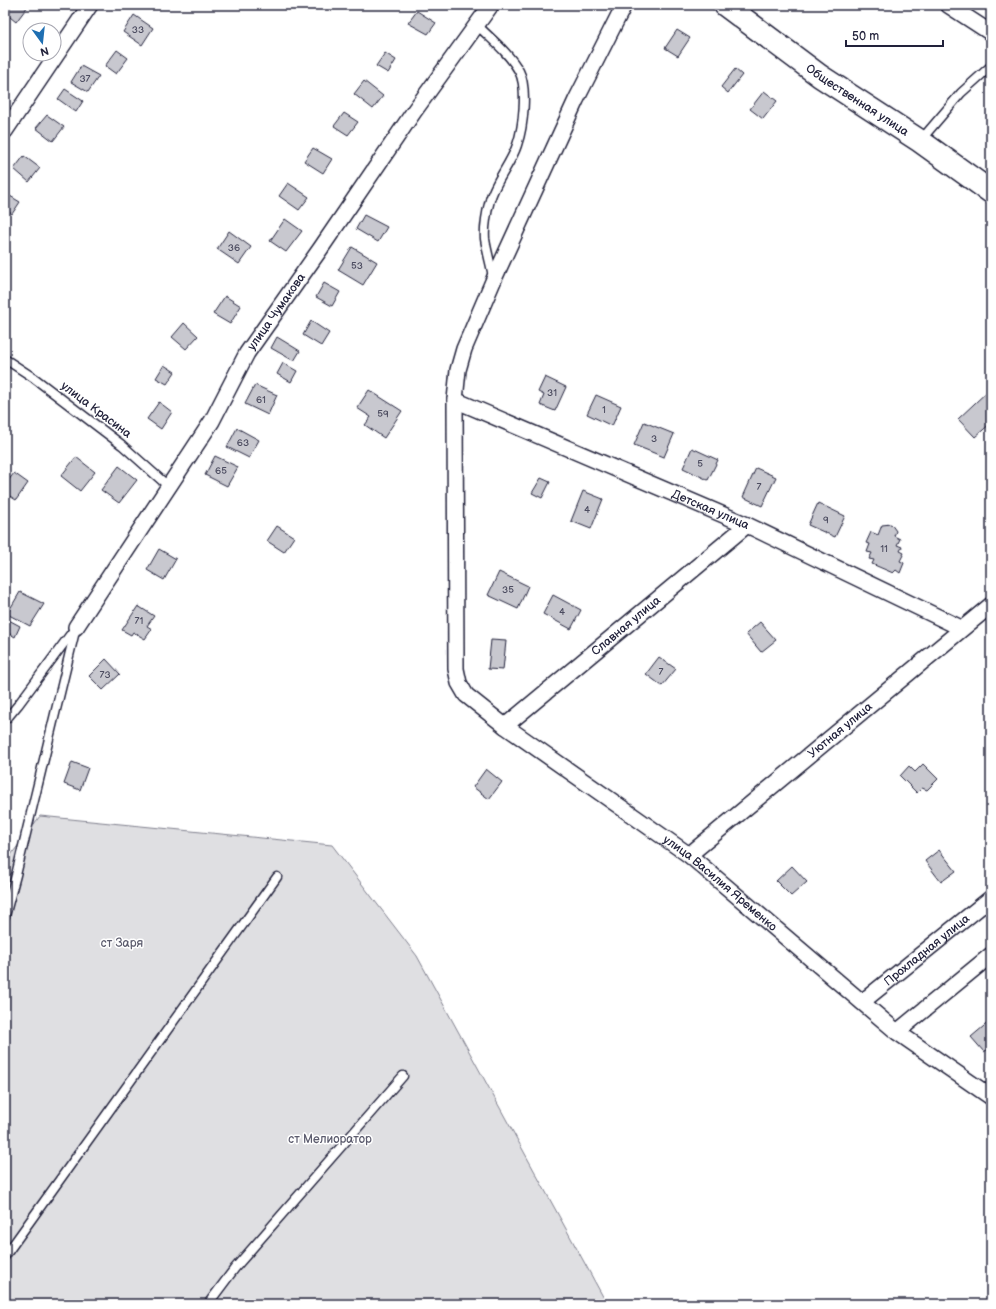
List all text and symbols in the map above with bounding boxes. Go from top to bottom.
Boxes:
north arrow [22,22,62,62]
scale bar [846,22,943,48]
house number: 33 [132,24,144,36]
text: 50 m [852,29,879,44]
text: N [39,44,50,59]
street label: Общественная улица [803,61,912,139]
house number: 37 [79,73,91,85]
house number: 36 [228,242,240,254]
house number: 53 [351,260,363,272]
street label: улица Чумакова [244,270,308,353]
street label: улица Красина [58,379,134,441]
house number: 31 [547,387,557,399]
house number: 61 [256,394,266,406]
house number: 1 [602,404,606,416]
house number: 59 [377,408,389,420]
house number: 3 [651,433,657,445]
house number: 63 [237,437,249,449]
house number: 5 [697,458,703,470]
house number: 65 [215,465,227,477]
house number: 7 [757,481,762,493]
street label: Детская улица [670,486,752,533]
house number: 4 [584,504,590,516]
house number: 9 [823,514,829,526]
house number: 11 [880,543,888,555]
house number: 35 [502,584,514,596]
street label: Славная улица [588,593,663,659]
house number: 4 [559,606,565,618]
house number: 71 [135,615,144,627]
house number: 7 [659,666,664,678]
house number: 73 [99,669,111,681]
street label: Уютная улица [805,699,875,761]
street label: улица Василия Яременко [660,832,780,934]
street label: Прохладная улица [881,911,972,989]
park label: ст Заря [101,936,143,951]
park label: ст Мелиоратор [288,1132,372,1147]

